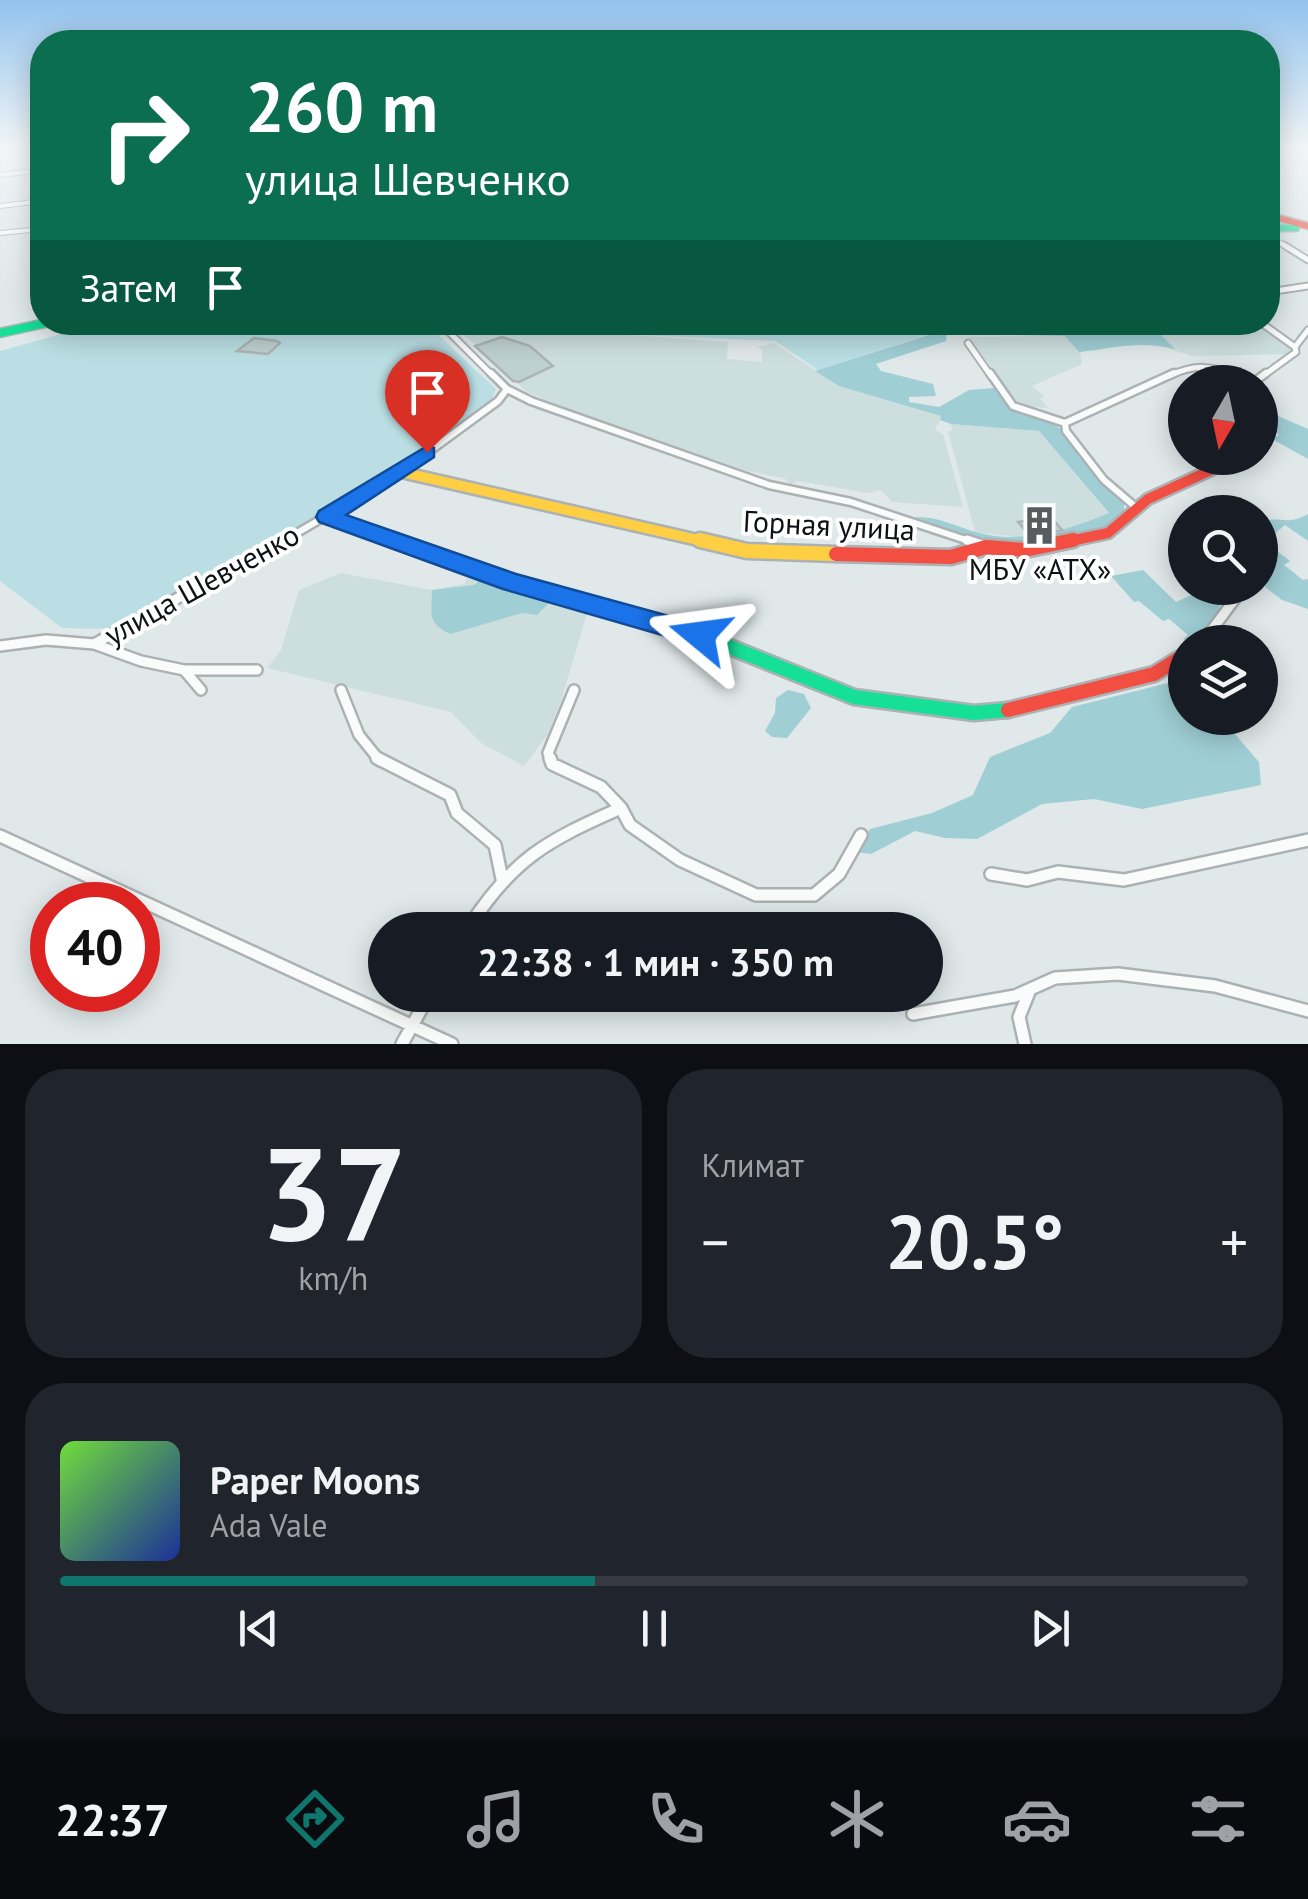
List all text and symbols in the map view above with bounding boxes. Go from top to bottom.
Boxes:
text: 260 m [245,61,438,151]
icon: right [80,70,210,200]
text: улица Шевченко [245,149,571,207]
icon: arrive [198,260,253,315]
text: Затем [80,263,178,312]
pin [385,350,470,453]
icon: arrive [400,365,455,420]
north arrow [1168,365,1278,475]
map controls [1168,365,1278,735]
button: search [1168,495,1278,605]
street label: Горная улица [742,501,916,548]
building icon: МБУ «АТХ» [1019,505,1061,547]
street label: улица Шевченко [97,514,306,653]
place label: МБУ «АТХ» [969,549,1111,588]
position arrow [648,583,752,687]
button: layers [1168,625,1278,735]
speed limit sign: 40 [30,882,160,1012]
text: 22:38 · 1 мин · 350 m [477,937,834,986]
text: 37 [260,1108,407,1276]
text: Климат [702,1144,804,1186]
text: 20.5° [885,1193,1064,1290]
text: − [702,1206,729,1277]
text: + [1220,1206,1248,1277]
text: km/h [298,1257,368,1299]
text: Paper Moons [210,1455,420,1504]
text: Ada Vale [210,1504,327,1546]
icon: previous [231,1601,286,1656]
icon: pause [627,1601,682,1656]
icon: next [1023,1601,1078,1656]
icon: directions [280,1784,350,1854]
icon: music [461,1784,531,1854]
icon: phone [641,1784,711,1854]
icon: climate [822,1784,892,1854]
icon: car [1002,1784,1072,1854]
icon: filters [1183,1784,1253,1854]
text: 22:37 [55,1790,169,1848]

